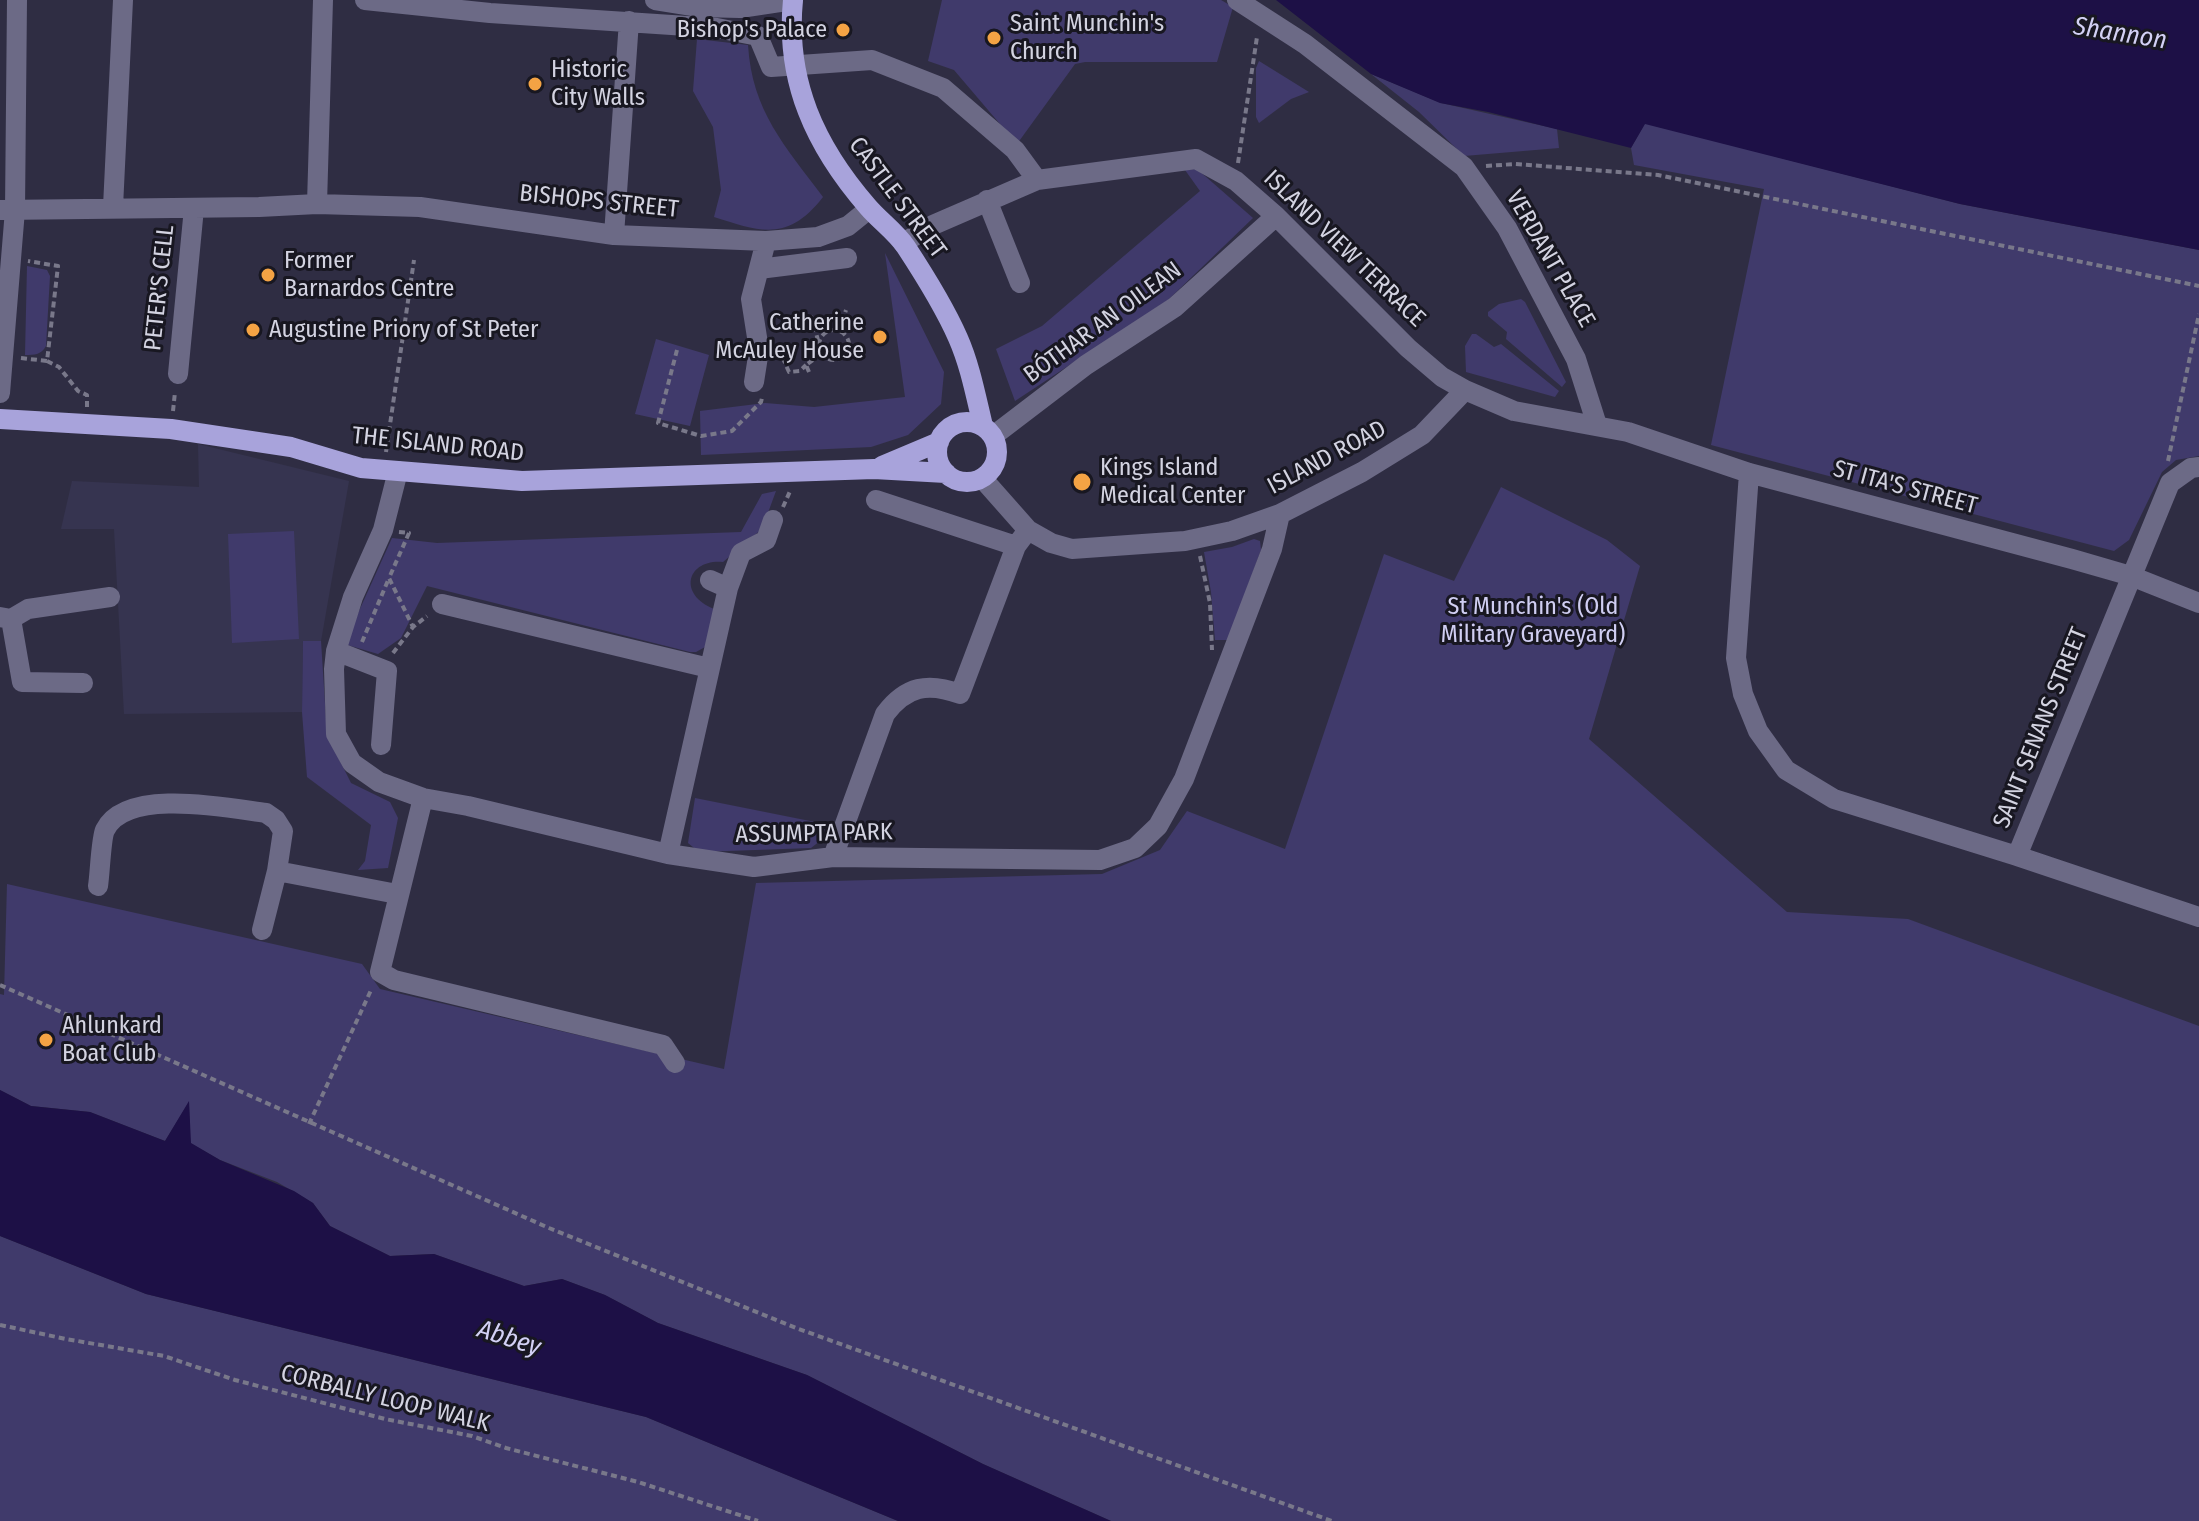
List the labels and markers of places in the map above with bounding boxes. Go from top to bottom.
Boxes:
place label: Saint Munchin's Church [1010,10,1164,66]
place label: Bishop's Palace [677,16,827,44]
marker: Bishop's Palace [834,21,852,39]
marker: Saint Munchin's Church [985,29,1003,47]
place label: Historic City Walls [551,56,645,112]
marker: Historic City Walls [526,75,544,93]
place label: Former Barnardos Centre [284,247,454,303]
marker: Former Barnardos Centre [259,266,277,284]
place label: Catherine McAuley House [715,309,864,365]
place label: Augustine Priory of St Peter [269,316,538,344]
marker: Augustine Priory of St Peter [244,321,262,339]
marker: Catherine McAuley House [871,328,889,346]
place label: Kings Island Medical Center [1100,454,1245,510]
marker: Kings Island Medical Center [1071,471,1093,493]
place label: Ahlunkard Boat Club [62,1012,162,1068]
marker: Ahlunkard Boat Club [37,1031,55,1049]

